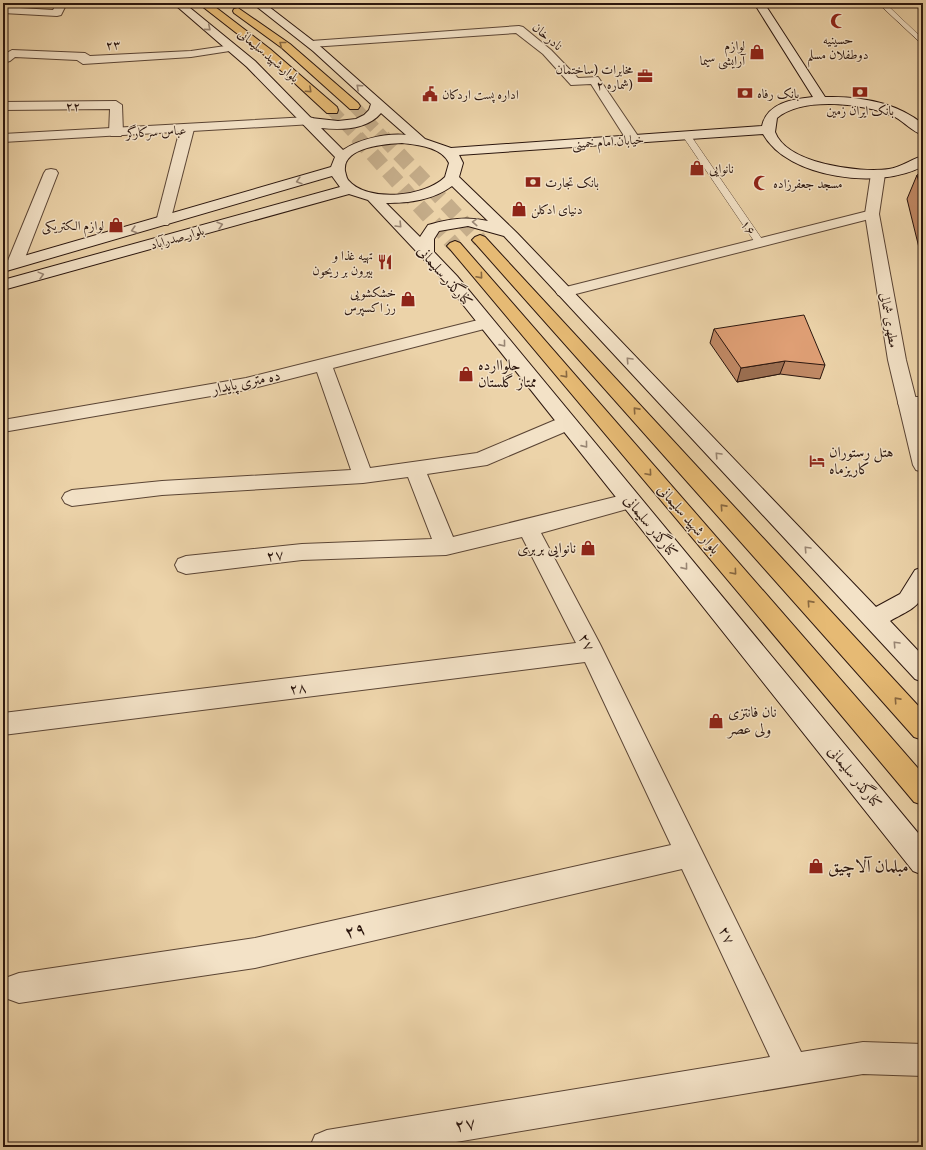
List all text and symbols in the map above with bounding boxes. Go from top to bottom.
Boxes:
mosque icon: حسینیه دوطفلان مسلم [829,12,847,30]
street label: نادرخان [528,18,567,55]
one-way arrow [204,23,211,30]
street label: بلوار شهید سلیمانی [234,24,304,87]
place label: حسینیه دوطفلان مسلم [807,30,869,68]
street label: ۲۳ [105,35,121,54]
place label: لوازم آرایشی سیما [700,36,746,70]
one-way arrow [280,42,287,49]
shop icon: لوازم آرایشی سیما [748,43,766,61]
place label: مخابرات (ساختمان شماره ۲) [556,60,633,94]
office icon: مخابرات (ساختمان شماره ۲) [636,67,654,85]
bank icon: بانک ایران زمین [851,83,869,101]
one-way arrow [356,84,364,91]
bank icon: بانک رفاه [736,84,754,102]
place label: بانک رفاه [757,84,799,103]
one-way arrow [304,85,312,92]
public building icon: اداره پست اردکان [421,85,439,103]
place label: اداره پست اردکان [442,85,519,104]
street label: ۲۲ [65,96,81,115]
place label: بانک ایران زمین [826,101,894,120]
street label: عباس سرکارگر [123,120,187,143]
street label: خیابان امام خمینی [571,130,645,155]
shop icon: نانوایی [688,159,706,177]
place label: نانوایی [709,159,734,178]
bank icon: بانک تجارت [524,173,542,191]
place label: بانک تجارت [545,173,599,192]
mosque icon: مسجد جعفرزاده [752,174,770,192]
place label: مسجد جعفرزاده [773,174,843,193]
one-way arrow [296,176,303,185]
shop icon: دنیای ادکلن [510,200,528,218]
place label: دنیای ادکلن [531,200,583,219]
place label: لوازم الکتریکی [42,216,104,237]
shop icon: لوازم الکتریکی [107,216,125,234]
street label: ۱۶ [736,216,761,239]
one-way arrow [472,218,478,227]
one-way arrow [395,220,402,228]
street label: بلوار صدرآباد [148,221,206,254]
one-way arrow [216,221,223,230]
one-way arrow [131,225,138,234]
street label: کنارگذر سلیمانی [413,240,478,311]
place label: تهیه غذا و بیرون بر ریحون [312,246,373,280]
restaurant icon: تهیه غذا و بیرون بر ریحون [376,253,394,271]
one-way arrow [475,271,483,279]
one-way arrow [37,272,44,280]
place label: خشکشویی رز اکسپرس [344,283,396,317]
shop icon: خشکشویی رز اکسپرس [399,290,417,308]
street label: مطهری شمالی [875,291,904,349]
one-way arrow [499,339,506,346]
place label: حلواارده ممتاز گلستان [478,354,537,392]
one-way arrow [626,357,634,365]
street label: ده متری پایدار [208,364,282,400]
shop icon: حلواارده ممتاز گلستان [457,365,475,383]
one-way arrow [560,370,567,377]
one-way arrow [633,407,640,415]
one-way arrow [581,440,588,447]
place label: هتل رستوران کاریزماه [829,441,894,479]
one-way arrow [715,452,723,460]
hotel icon: هتل رستوران کاریزماه [808,452,826,470]
one-way arrow [645,469,652,476]
street label: بلوار شهید سلیمانی [653,479,726,558]
street label: کنارگذر سلیمانی [619,490,683,562]
one-way arrow [720,504,727,511]
place label: نانوایی بربری [517,537,576,558]
shop icon: نانوایی بربری [579,539,597,557]
street label: ۲۷ [265,543,285,566]
one-way arrow [804,546,812,554]
one-way arrow [680,563,687,570]
one-way arrow [729,567,737,575]
one-way arrow [807,600,814,608]
street label: ۲۷ [574,629,601,654]
one-way arrow [893,641,901,649]
street label: ۲۸ [288,676,308,699]
one-way arrow [895,697,902,704]
place label: نان فانتزی ولی عصر [726,701,777,739]
shop icon: نان فانتزی ولی عصر [707,712,725,730]
street label: کنارگذر سلیمانی [823,741,887,813]
place label: مبلمان آلاچیق [828,852,909,879]
shop icon: مبلمان آلاچیق [807,857,825,875]
street label: ۲۹ [342,914,368,945]
street label: ۲۷ [714,922,741,947]
street label: ۲۷ [452,1109,477,1138]

